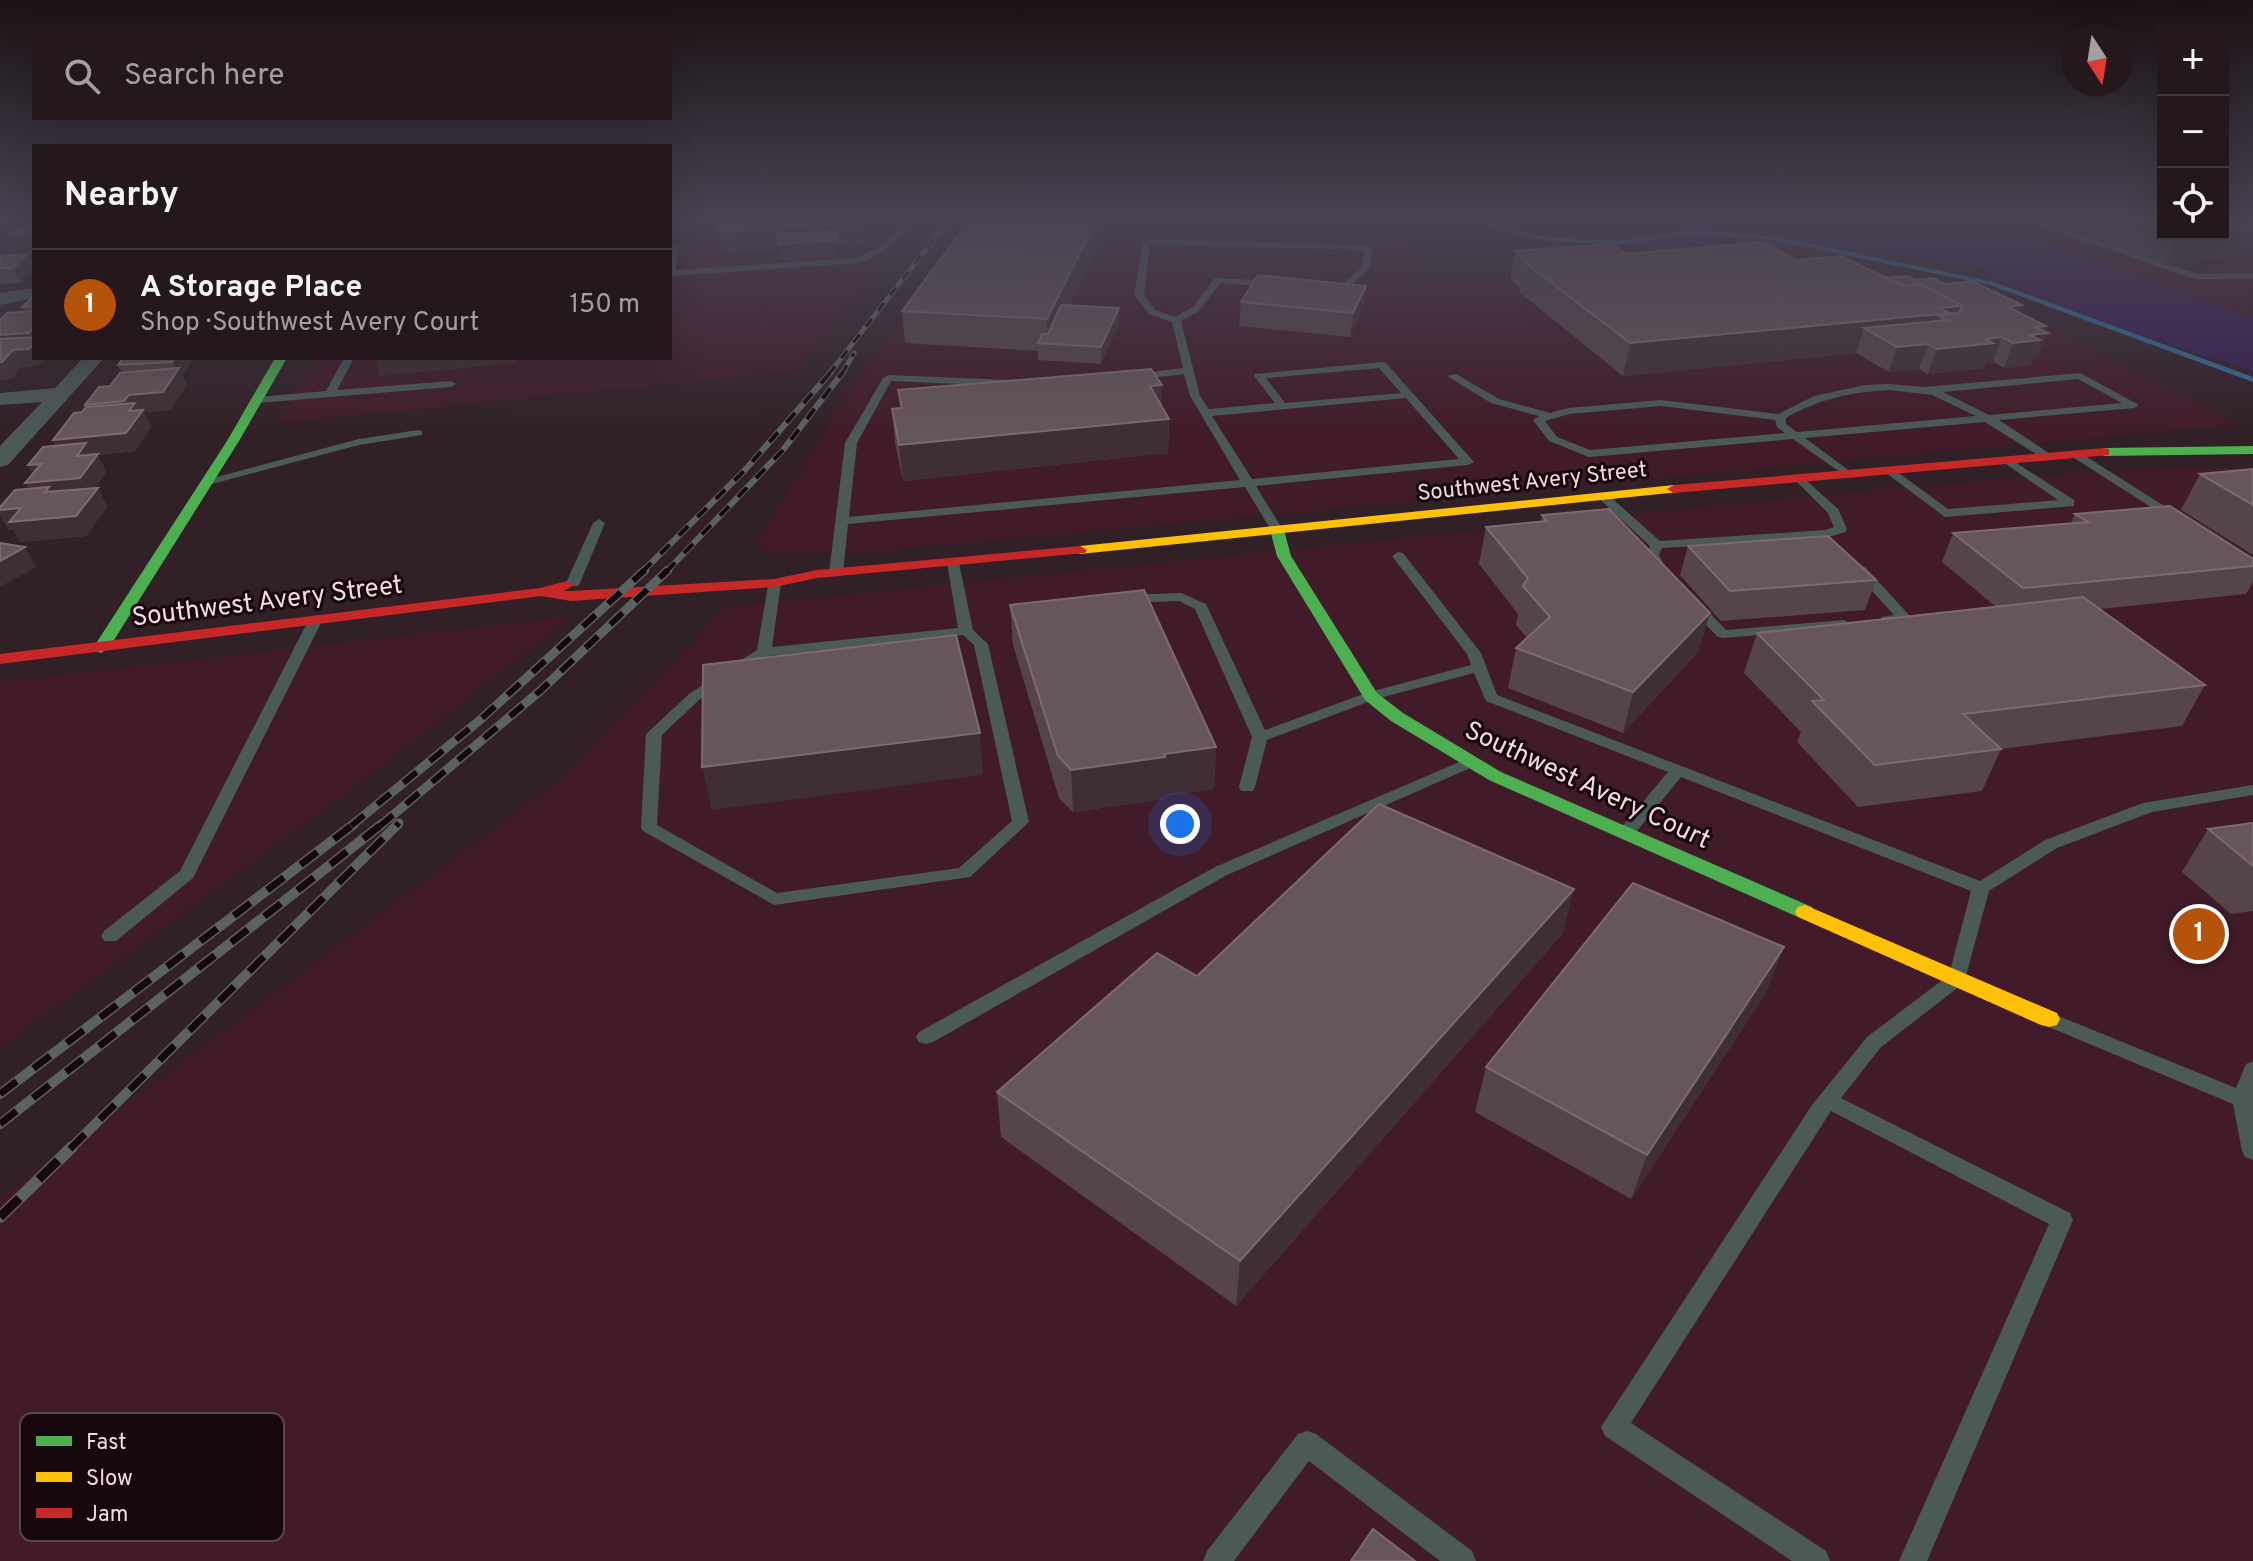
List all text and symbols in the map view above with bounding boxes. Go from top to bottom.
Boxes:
north arrow [2061,24,2133,96]
map controls [2157,24,2229,240]
button: + [2157,24,2229,96]
search box [32,32,672,120]
icon: search [60,54,104,98]
text: Search here [124,58,284,95]
button: − [2157,96,2229,168]
button: locate [2157,168,2229,240]
text: Nearby [64,175,179,218]
text: A Storage Place [140,270,362,307]
text: 1 [85,289,95,322]
text: 150 m [569,289,640,322]
text: Shop · Southwest Avery Court [140,307,479,340]
street label: Southwest Avery Street [1416,457,1648,508]
street label: Southwest Avery Street [130,570,405,635]
street label: Southwest Avery Court [1459,715,1715,858]
your location [1160,804,1200,844]
pin: 1 [2173,904,2225,964]
legend [20,1413,284,1541]
text: Fast [86,1430,127,1457]
text: Slow [86,1466,133,1493]
text: Jam [86,1502,129,1529]

